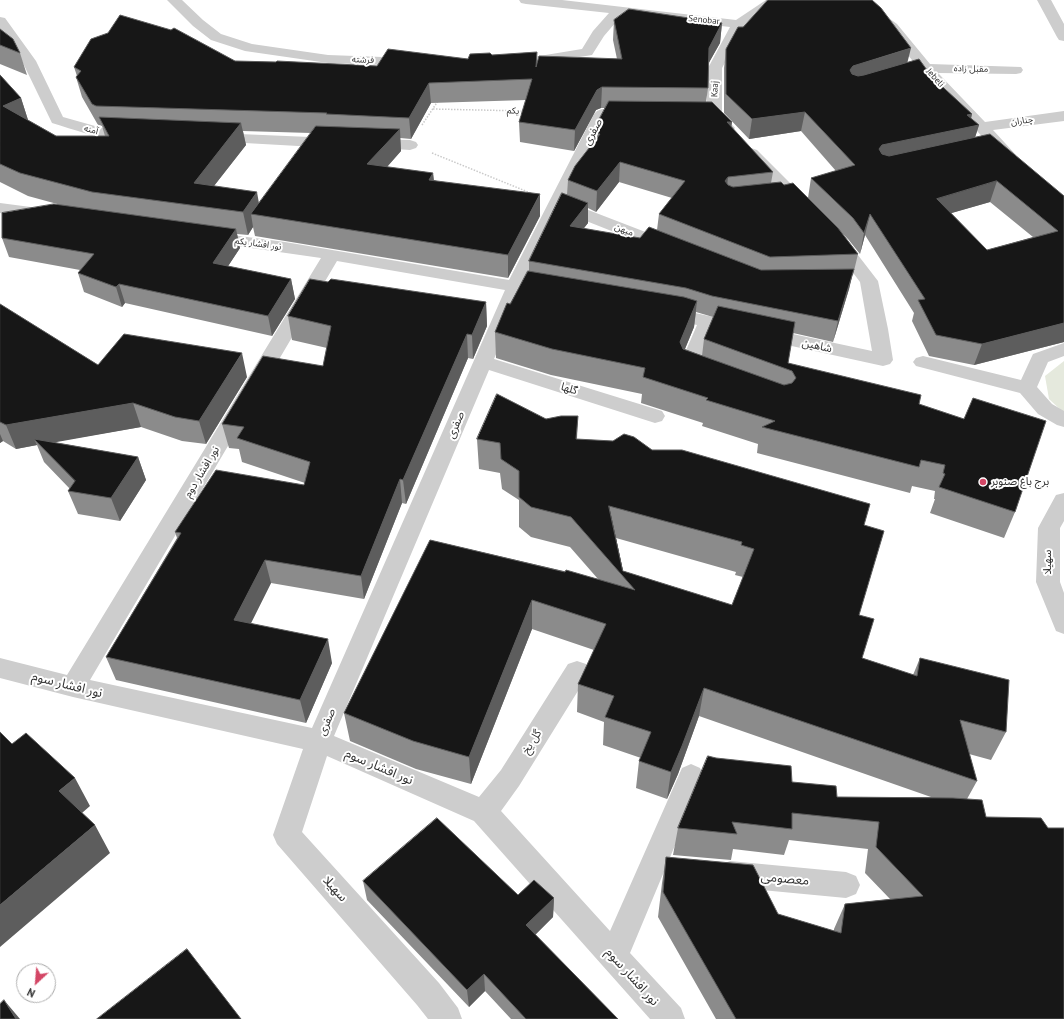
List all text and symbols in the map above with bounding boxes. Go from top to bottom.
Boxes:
street label: Senobar [688,13,720,27]
street label: فرشته [352,54,374,66]
street label: مقبل زاده [954,63,988,75]
street label: Jebeli [924,66,946,90]
street label: Kaaj [709,81,721,97]
street label: یکم [507,105,519,117]
street label: چناران [1010,114,1034,128]
street label: صفری [581,116,605,148]
street label: آمنه [83,123,99,137]
street label: میهن [613,222,635,238]
street label: نور افشار یکم [234,235,282,253]
street label: شاهین [801,336,833,356]
street label: گلها [559,380,579,398]
street label: صفری [444,409,468,441]
street label: نور افشار دوم [181,444,223,500]
place label: برج باغ صنوبر [991,475,1049,489]
marker: برج باغ صنوبر [978,477,988,487]
street label: سهیلا [1041,550,1055,574]
street label: نور افشار سوم [30,669,104,701]
street label: صفری [315,706,339,738]
street label: گل یخ [520,728,544,756]
street label: نور افشار سوم [343,746,415,788]
street label: معصومی [760,869,810,889]
street label: سهیلا [319,873,351,905]
street label: نور افشار سوم [602,945,662,1009]
north arrow [16,963,56,1003]
text: N [25,985,38,1001]

